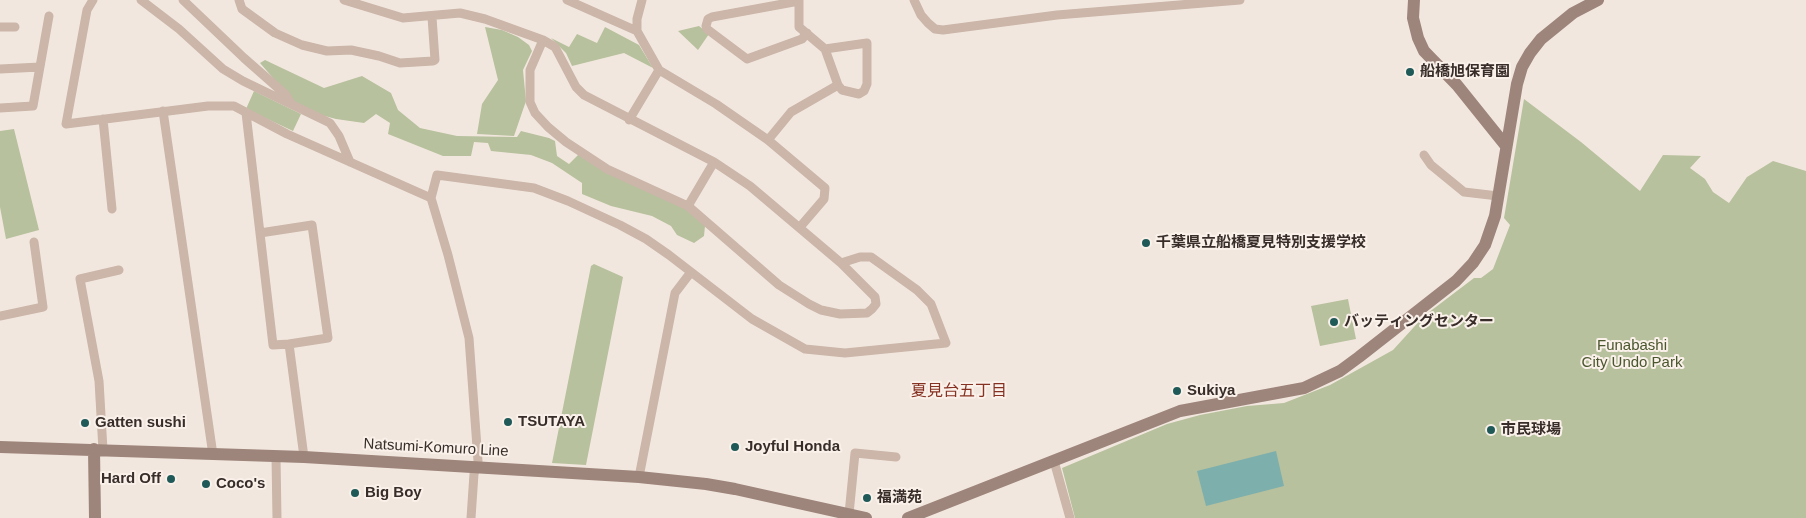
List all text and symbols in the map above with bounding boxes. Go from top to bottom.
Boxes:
place label: 船橋旭保育園 [1420,63,1510,81]
marker: 船橋旭保育園 [1404,66,1416,78]
place label: 千葉県立船橋夏見特別支援学校 [1156,234,1366,252]
marker: 千葉県立船橋夏見特別支援学校 [1140,237,1152,249]
place label: バッティングセンター [1344,313,1494,331]
marker: バッティングセンター [1328,316,1340,328]
park label: Funabashi City Undo Park [1582,337,1682,372]
district label: 夏見台五丁目 [911,382,1007,402]
place label: Sukiya [1187,382,1235,400]
marker: Sukiya [1171,385,1183,397]
place label: TSUTAYA [518,413,585,431]
place label: Gatten sushi [95,414,186,432]
marker: TSUTAYA [502,416,514,428]
marker: Gatten sushi [79,417,91,429]
place label: 市民球場 [1501,421,1561,439]
marker: 市民球場 [1485,424,1497,436]
street label: Natsumi-Komuro Line [363,435,509,461]
place label: Joyful Honda [745,438,840,456]
marker: Joyful Honda [729,441,741,453]
place label: Hard Off [101,470,161,488]
marker: Hard Off [165,473,177,485]
place label: Coco's [216,475,265,493]
marker: Coco's [200,478,212,490]
place label: Big Boy [365,484,422,502]
marker: Big Boy [349,487,361,499]
place label: 福満苑 [877,489,922,507]
marker: 福満苑 [861,492,873,504]

